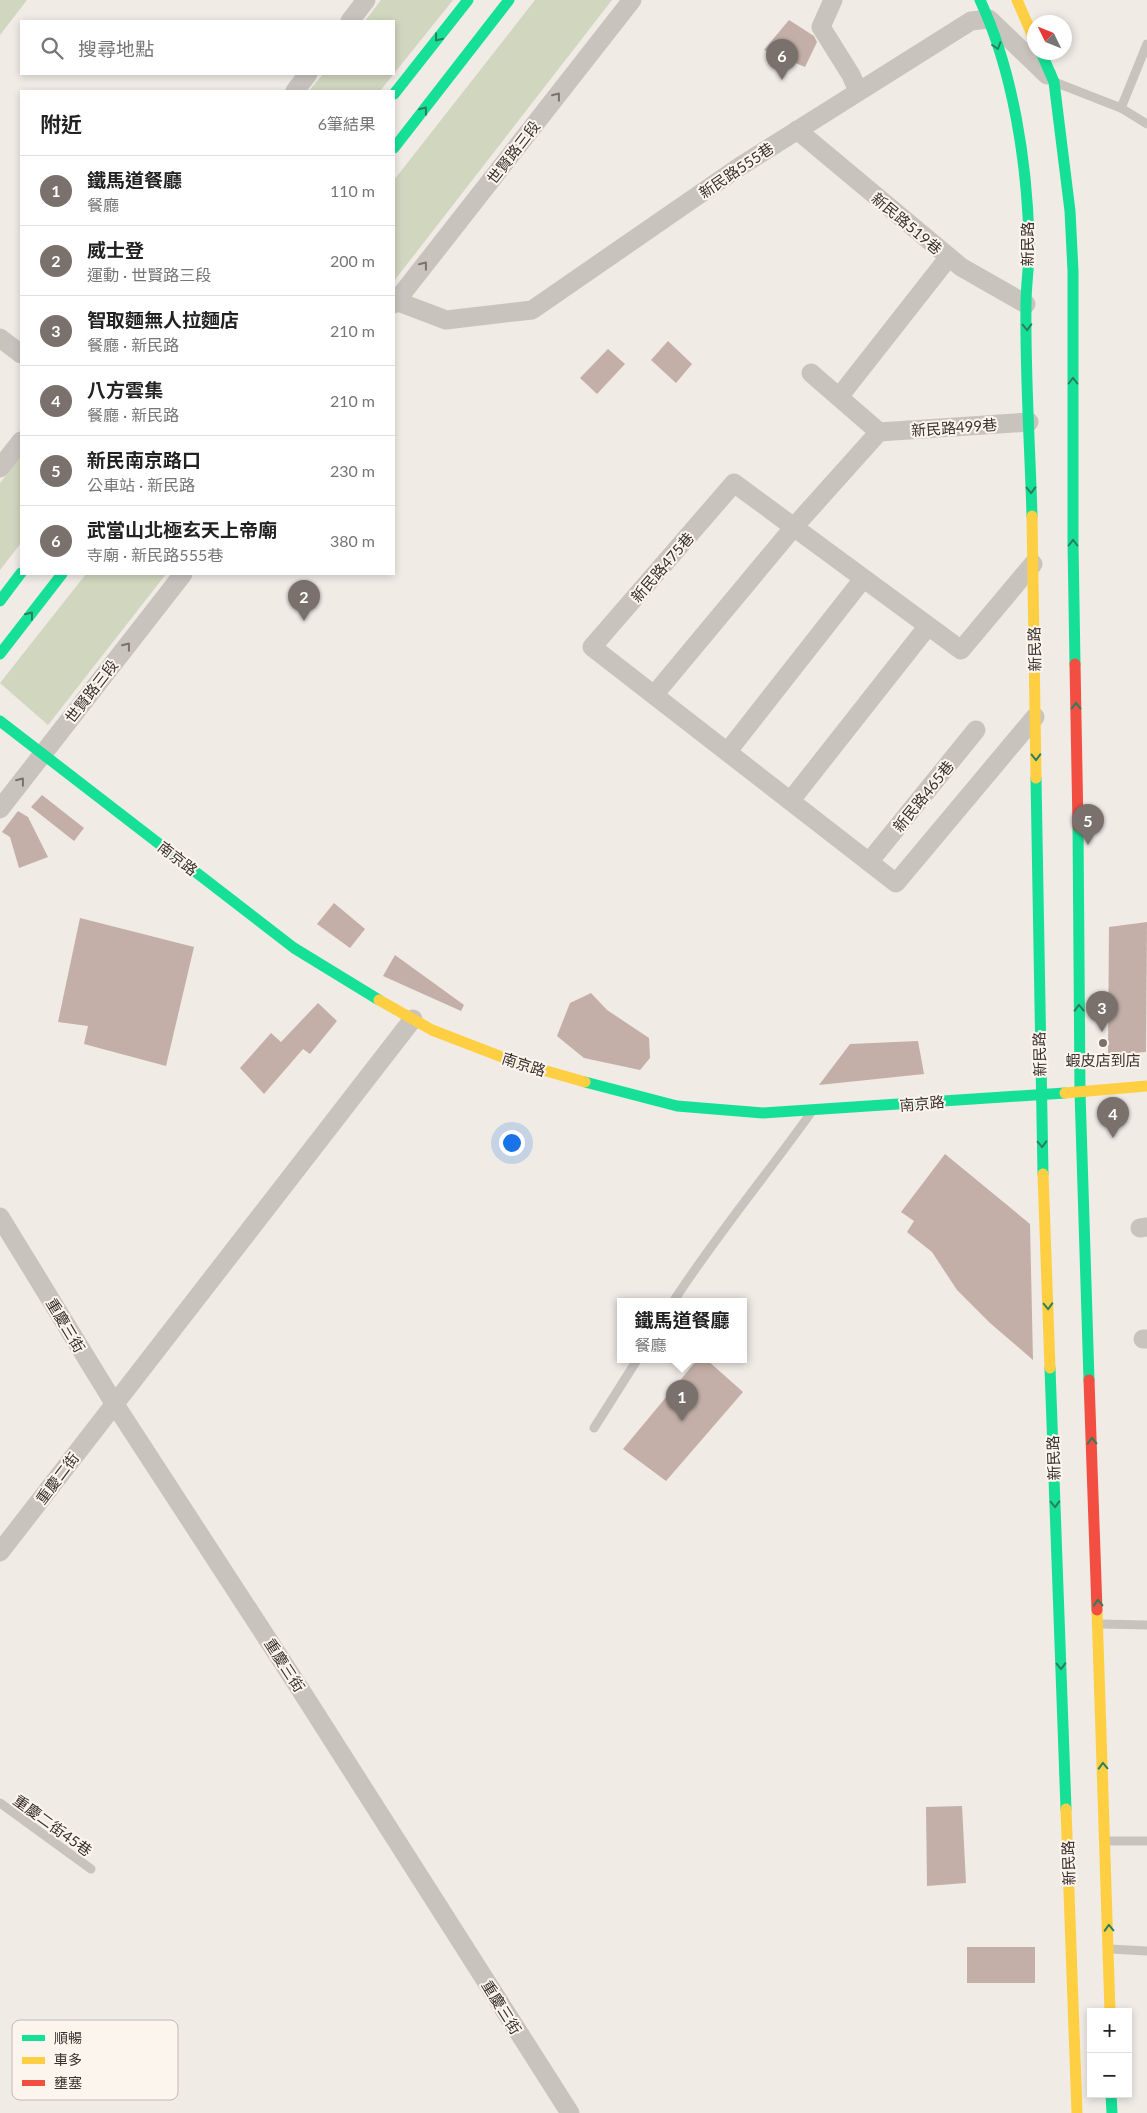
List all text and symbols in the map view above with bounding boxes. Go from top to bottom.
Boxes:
north arrow [1027,15,1072,60]
search box [20,20,395,75]
one-way arrow [435,32,443,41]
icon: search [38,34,66,62]
text: 搜尋地點 [78,37,154,60]
pin: 6 [766,39,798,80]
one-way arrow [992,41,1002,49]
one-way arrow [551,93,559,102]
one-way arrow [418,107,426,116]
text: 附近 [40,111,82,136]
text: 6筆結果 [318,114,375,133]
street label: 世賢路三段 [483,117,543,187]
street label: 新民路555巷 [695,138,777,202]
text: 鐵馬道餐廳 [87,168,182,191]
text: 1 [51,181,61,200]
text: 110 m [330,181,375,200]
street label: 新民路519巷 [868,188,946,258]
text: 餐廳 [87,195,119,214]
street label: 新民路 [1018,221,1036,267]
text: 威士登 [87,238,144,261]
text: 2 [51,251,61,270]
text: 200 m [330,251,375,270]
one-way arrow [418,262,426,271]
text: 運動 · 世賢路三段 [87,265,211,284]
text: 智取麵無人拉麵店 [87,308,239,331]
text: 3 [51,321,61,340]
text: 210 m [330,321,375,340]
one-way arrow [1022,324,1032,332]
text: 餐廳 · 新民路 [87,335,179,354]
one-way arrow [1068,377,1078,384]
text: 八方雲集 [87,378,163,401]
text: 4 [51,391,61,410]
text: 210 m [330,391,375,410]
text: 餐廳 · 新民路 [87,405,179,424]
street label: 新民路499巷 [910,415,998,439]
text: 新民南京路口 [87,448,201,471]
text: 5 [51,461,61,480]
text: 230 m [330,461,375,480]
text: 公車站 · 新民路 [87,475,195,494]
one-way arrow [1025,486,1036,494]
text: 武當山北極玄天上帝廟 [87,518,277,541]
street label: 新民路475巷 [627,529,697,605]
text: 6 [51,531,61,550]
text: 380 m [330,531,375,550]
one-way arrow [1068,539,1078,547]
text: 寺廟 · 新民路555巷 [87,545,223,564]
pin: 2 [288,580,320,621]
one-way arrow [24,611,33,621]
street label: 新民路 [1025,626,1043,672]
one-way arrow [121,643,129,652]
street label: 世賢路三段 [61,656,121,726]
one-way arrow [1071,702,1081,710]
one-way arrow [1030,754,1041,762]
street label: 新民路465巷 [889,757,957,835]
one-way arrow [16,778,24,787]
pin: 5 [1072,804,1104,845]
street label: 南京路 [155,837,201,879]
pin: 3 [1086,991,1118,1032]
one-way arrow [1074,1004,1084,1012]
street label: 新民路 [1030,1031,1048,1077]
marker: 蝦皮店到店 [1097,1037,1109,1049]
street label: 南京路 [500,1048,548,1080]
place label: 蝦皮店到店 [1065,1051,1141,1069]
street label: 南京路 [899,1092,945,1114]
pin: 4 [1097,1097,1129,1138]
your location [499,1130,525,1156]
one-way arrow [1037,1140,1047,1148]
street label: 重慶三街 [43,1295,89,1355]
popup [617,1298,747,1363]
one-way arrow [1043,1302,1053,1310]
text: 鐵馬道餐廳 [634,1308,730,1331]
text: 餐廳 [634,1335,667,1354]
pin: 1 [666,1380,698,1421]
street label: 新民路 [1043,1435,1063,1481]
one-way arrow [1087,1437,1097,1444]
street label: 重慶二街 [32,1449,82,1507]
one-way arrow [1050,1500,1060,1508]
one-way arrow [1092,1599,1103,1607]
street label: 重慶三街 [261,1635,309,1695]
one-way arrow [1056,1662,1066,1670]
one-way arrow [1097,1761,1108,1769]
street label: 重慶二街45巷 [10,1791,96,1859]
street label: 新民路 [1058,1840,1078,1886]
one-way arrow [1103,1924,1114,1932]
street label: 重慶三街 [478,1977,526,2037]
map controls [1087,2008,1132,2098]
button: + [1087,2008,1132,2053]
legend [12,2020,178,2100]
text: 順暢 [54,2029,82,2046]
text: 車多 [54,2051,82,2068]
button: − [1087,2053,1132,2098]
text: 壅塞 [54,2074,82,2091]

